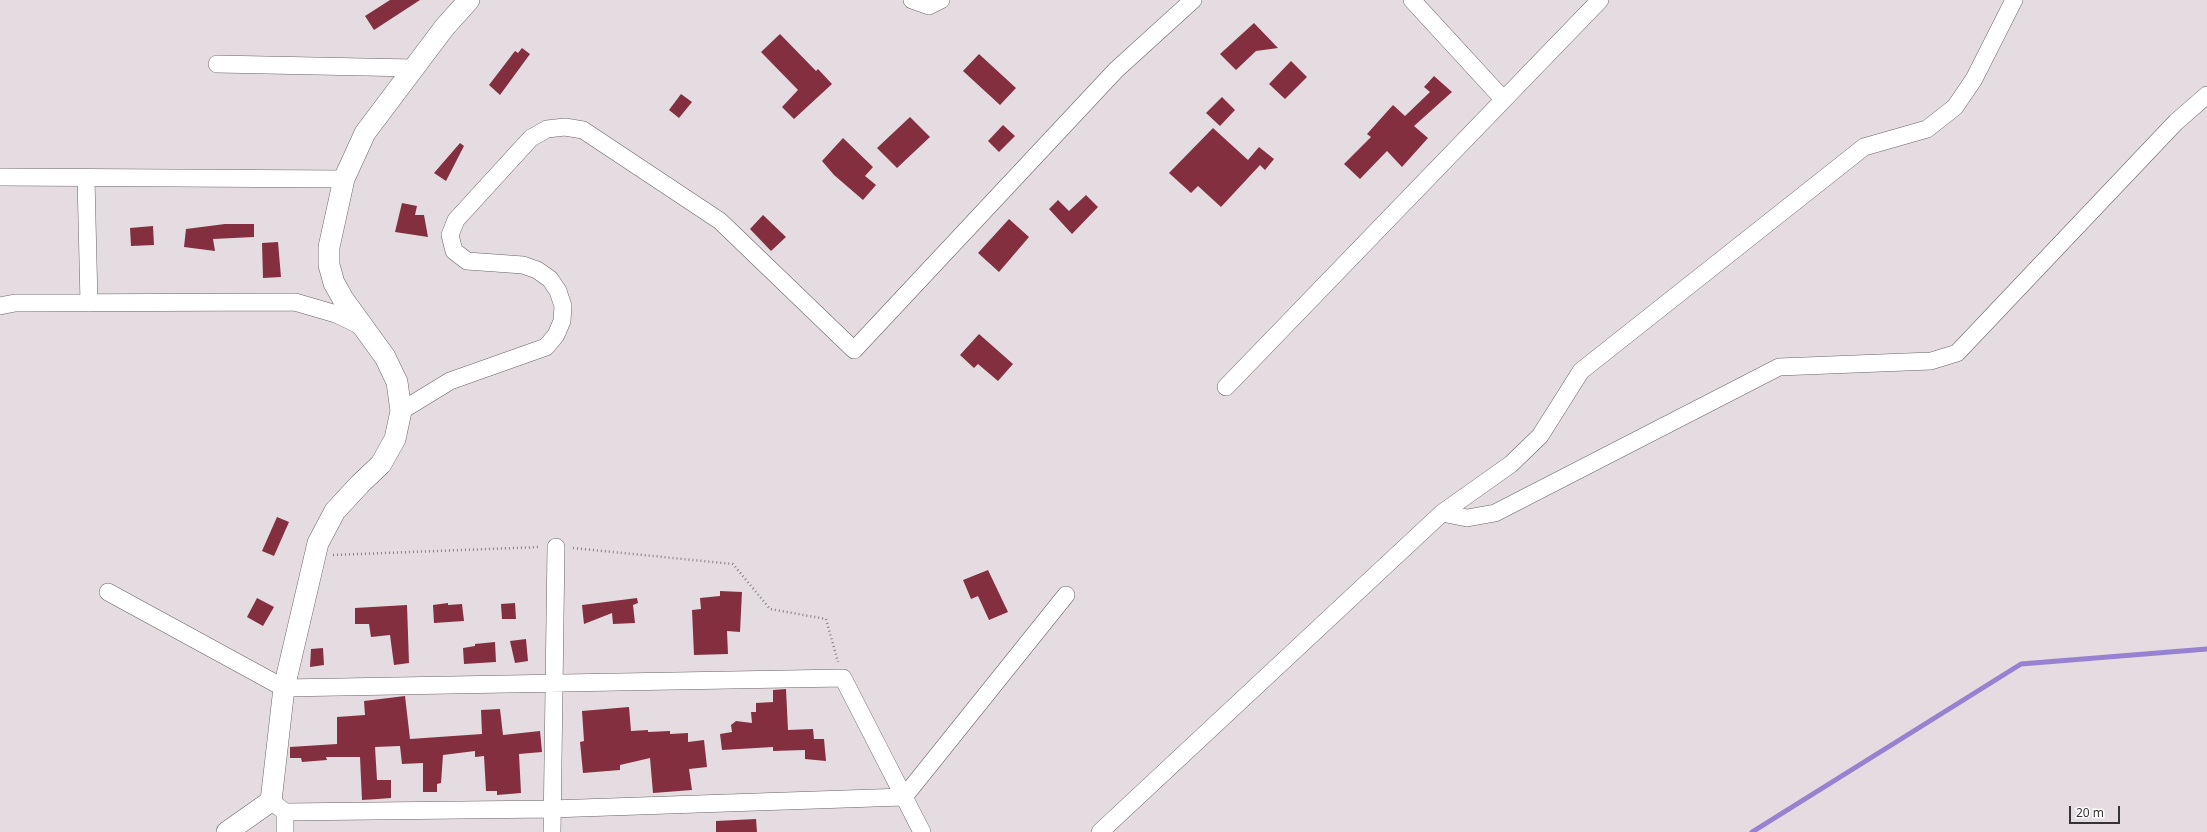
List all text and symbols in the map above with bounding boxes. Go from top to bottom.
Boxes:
scale bar [2071,798,2122,824]
text: 20 m [2076,804,2104,821]

